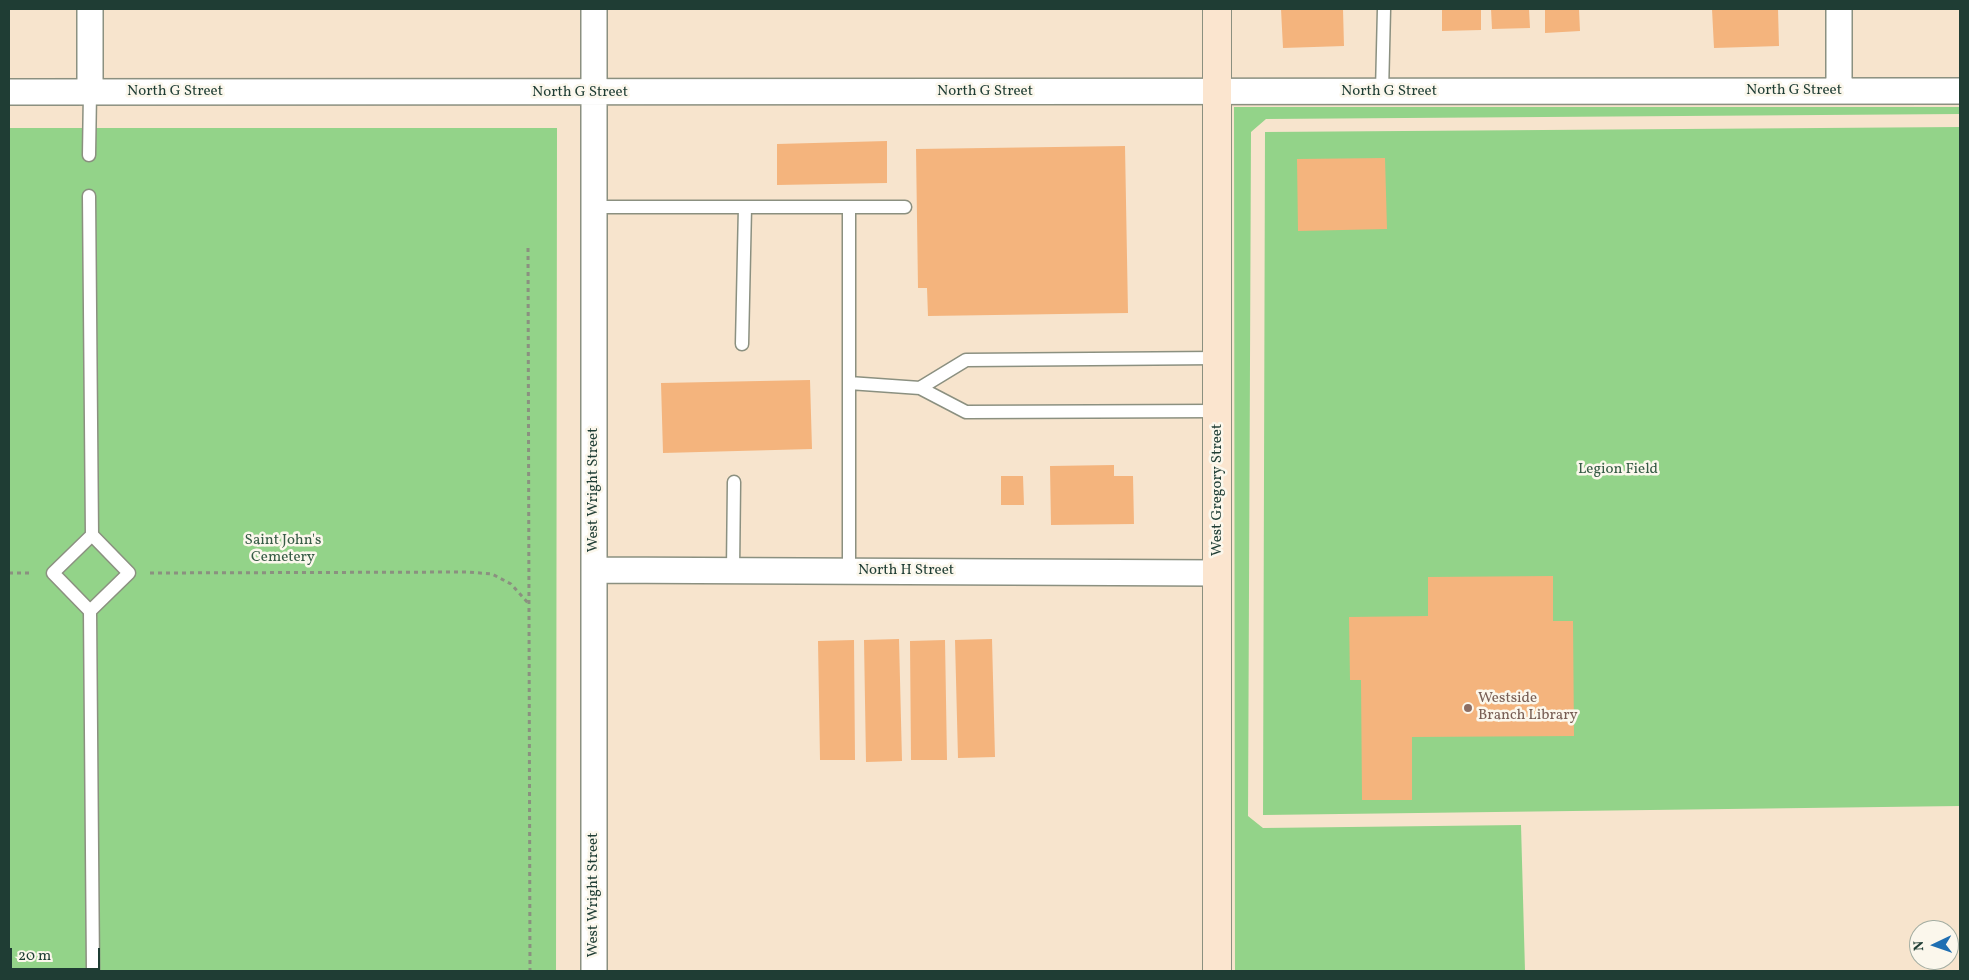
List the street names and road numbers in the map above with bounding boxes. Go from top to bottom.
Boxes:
street label: North G Street [1746,82,1842,100]
street label: North G Street [127,83,223,101]
street label: North G Street [937,83,1033,101]
street label: North G Street [1341,83,1437,101]
street label: North G Street [532,84,628,102]
street label: West Gregory Street [1209,424,1227,556]
street label: West Wright Street [585,428,603,552]
street label: North H Street [858,562,954,580]
street label: West Wright Street [585,833,603,957]

